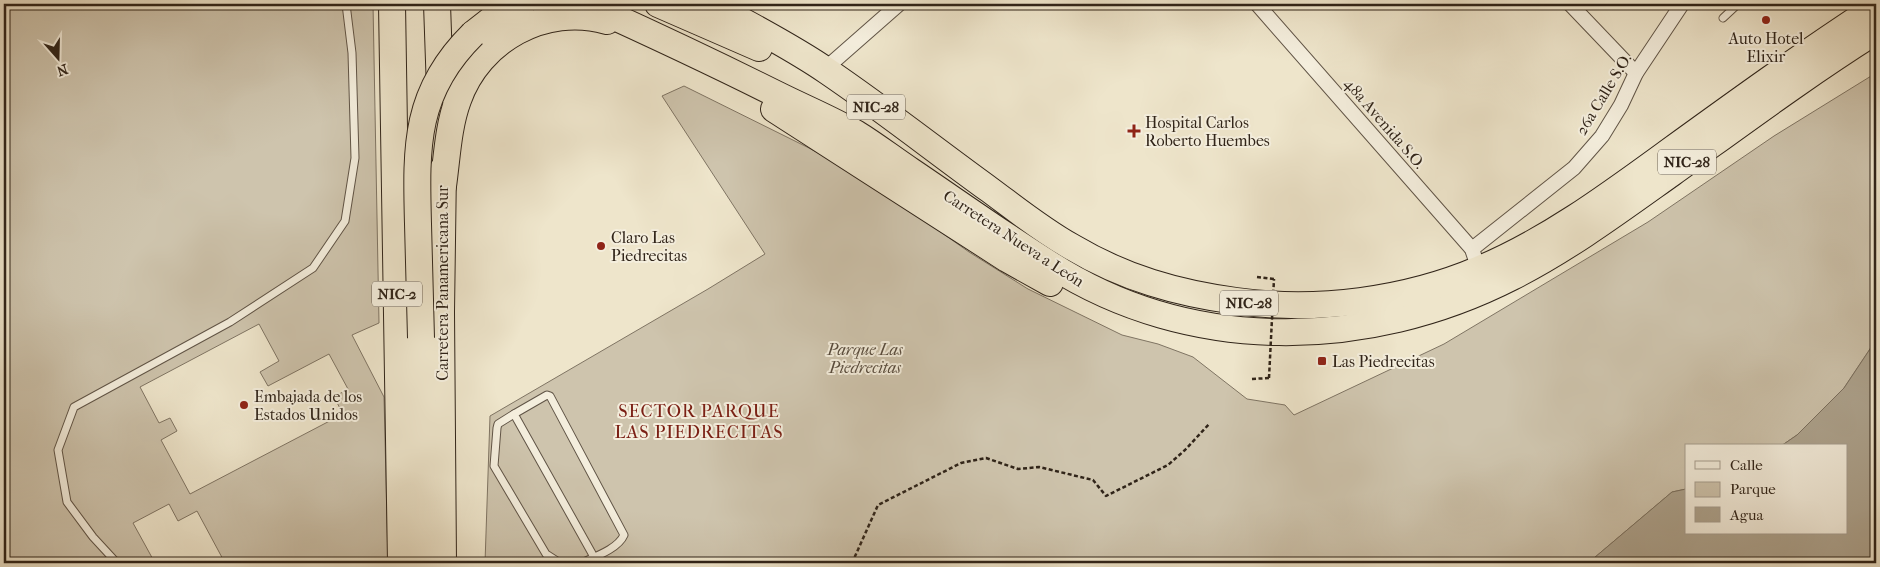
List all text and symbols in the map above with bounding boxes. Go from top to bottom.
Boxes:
marker: Auto Hotel Elixir [1760,14,1772,26]
place label: Auto Hotel Elixir [1728,29,1804,66]
north arrow [32,32,82,82]
street label: 26a Calle S.O. [1572,50,1635,139]
text: N [54,60,70,80]
street label: 48a Avenida S.O. [1340,74,1429,172]
road number: NIC-28 [847,94,905,120]
place label: Hospital Carlos Roberto Huembes [1145,113,1270,150]
marker: Hospital Carlos Roberto Huembes [1127,124,1141,138]
road number: NIC-28 [1658,150,1716,174]
street label: Carretera Panamericana Sur [433,185,452,381]
street label: Carretera Nueva a León [940,186,1088,291]
place label: Claro Las Piedrecitas [611,228,687,265]
marker: Claro Las Piedrecitas [595,240,607,252]
road number: NIC-2 [372,282,422,306]
road number: NIC-28 [1220,290,1278,316]
park label: Parque Las Piedrecitas [826,340,904,377]
place label: Las Piedrecitas [1332,352,1435,371]
marker: Las Piedrecitas [1316,355,1328,367]
place label: Embajada de los Estados Unidos [254,387,362,424]
marker: Embajada de los Estados Unidos [238,399,250,411]
district label: SECTOR PARQUE LAS PIEDRECITAS [614,401,784,443]
legend [1685,444,1848,534]
text: Calle [1730,456,1763,474]
text: Parque [1730,480,1776,498]
text: Agua [1729,506,1764,524]

